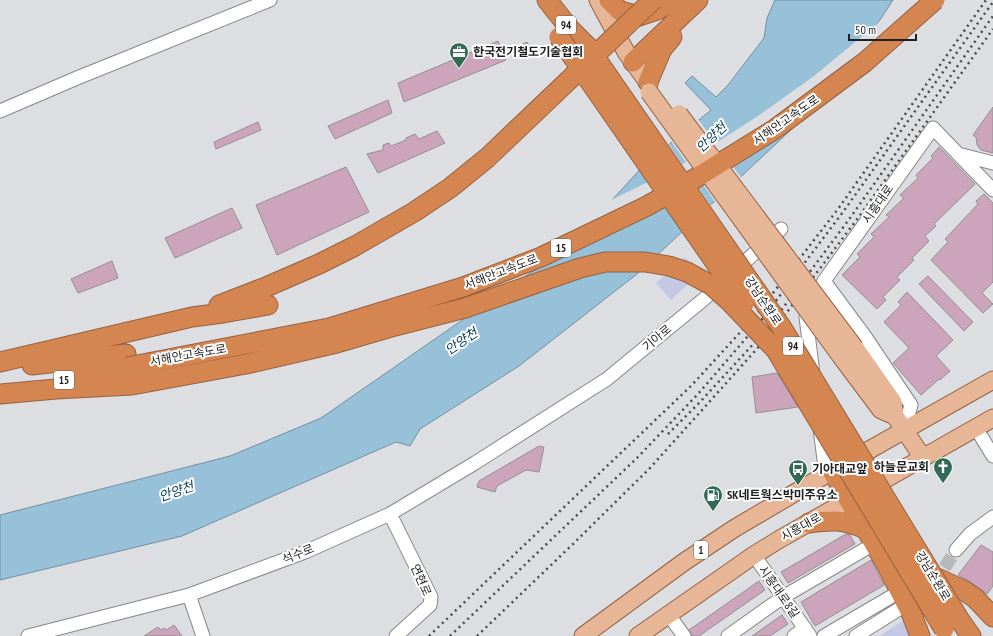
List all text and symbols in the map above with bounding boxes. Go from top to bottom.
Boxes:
road number: 94 [556,16,576,34]
scale bar [849,16,916,42]
text: 50 m [855,22,876,37]
office icon: 한국전기철도기술협회 [448,41,470,69]
place label: 한국전기철도기술협회 [473,44,583,59]
street label: 서해안고속도로 [750,91,822,148]
water label: 안양천 [692,118,731,156]
street label: 시흥대로 [859,181,896,226]
road number: 15 [551,239,571,257]
street label: 서해안고속도로 [462,251,540,292]
street label: 강남순환로 [742,274,785,328]
street label: 기아로 [639,321,674,354]
water label: 안양천 [442,324,482,358]
road number: 94 [783,337,803,355]
street label: 서해안고속도로 [149,340,227,369]
road number: 15 [54,371,74,389]
church icon: 하늘문교회 [932,456,954,484]
bus stop icon: 기아대교앞 [787,458,809,486]
place label: 하늘문교회 [874,459,929,474]
place label: 기아대교앞 [812,461,867,476]
water label: 안양천 [156,477,197,505]
fuel station icon: SK네트웍스박미주유소 [702,484,724,512]
place label: SK네트웍스박미주유소 [727,487,838,502]
street label: 시흥대로 [778,509,824,544]
street label: 석수로 [280,540,316,567]
road number: 1 [694,541,708,559]
street label: 강남순환로 [913,548,954,603]
street label: 연현로 [408,562,435,598]
street label: 시흥대로8길 [756,563,803,621]

